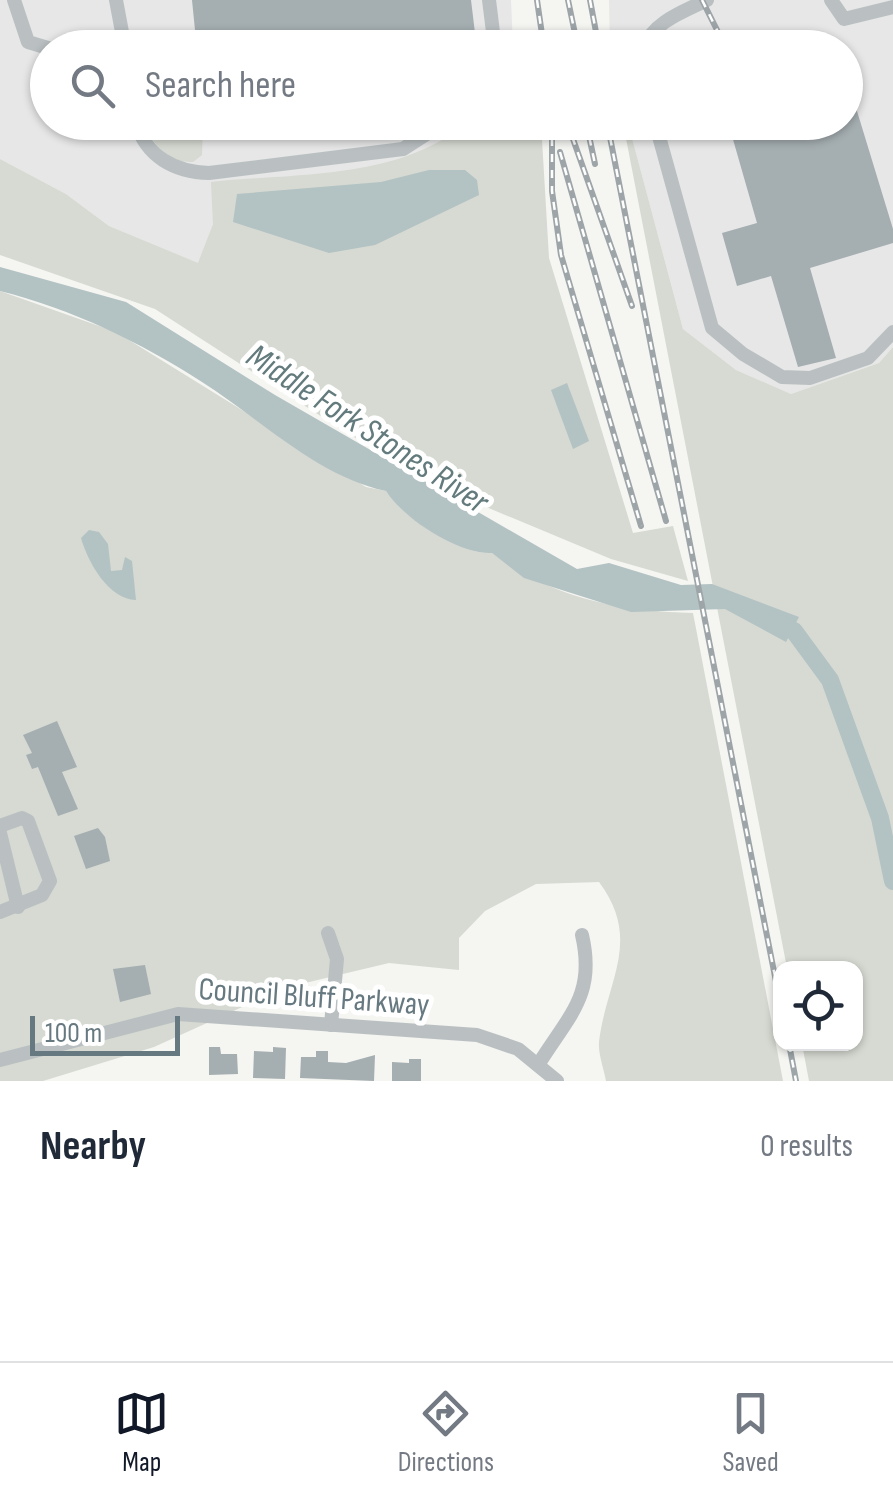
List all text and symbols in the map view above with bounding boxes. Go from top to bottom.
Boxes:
search box [30,30,863,140]
icon: search [65,58,120,113]
text: Search here [145,63,296,108]
water label: Middle Fork Stones River [238,335,497,524]
map controls [773,961,863,1051]
button: locate [773,961,863,1051]
street label: Council Bluff Parkway [197,970,431,1025]
scale bar [30,1011,180,1056]
text: 100 m [45,1017,102,1050]
text: Nearby [40,1121,146,1172]
text: 0 results [760,1127,853,1166]
tab: Map [114,1386,169,1479]
tab: Directions [398,1386,494,1479]
tab: Saved [723,1386,779,1479]

